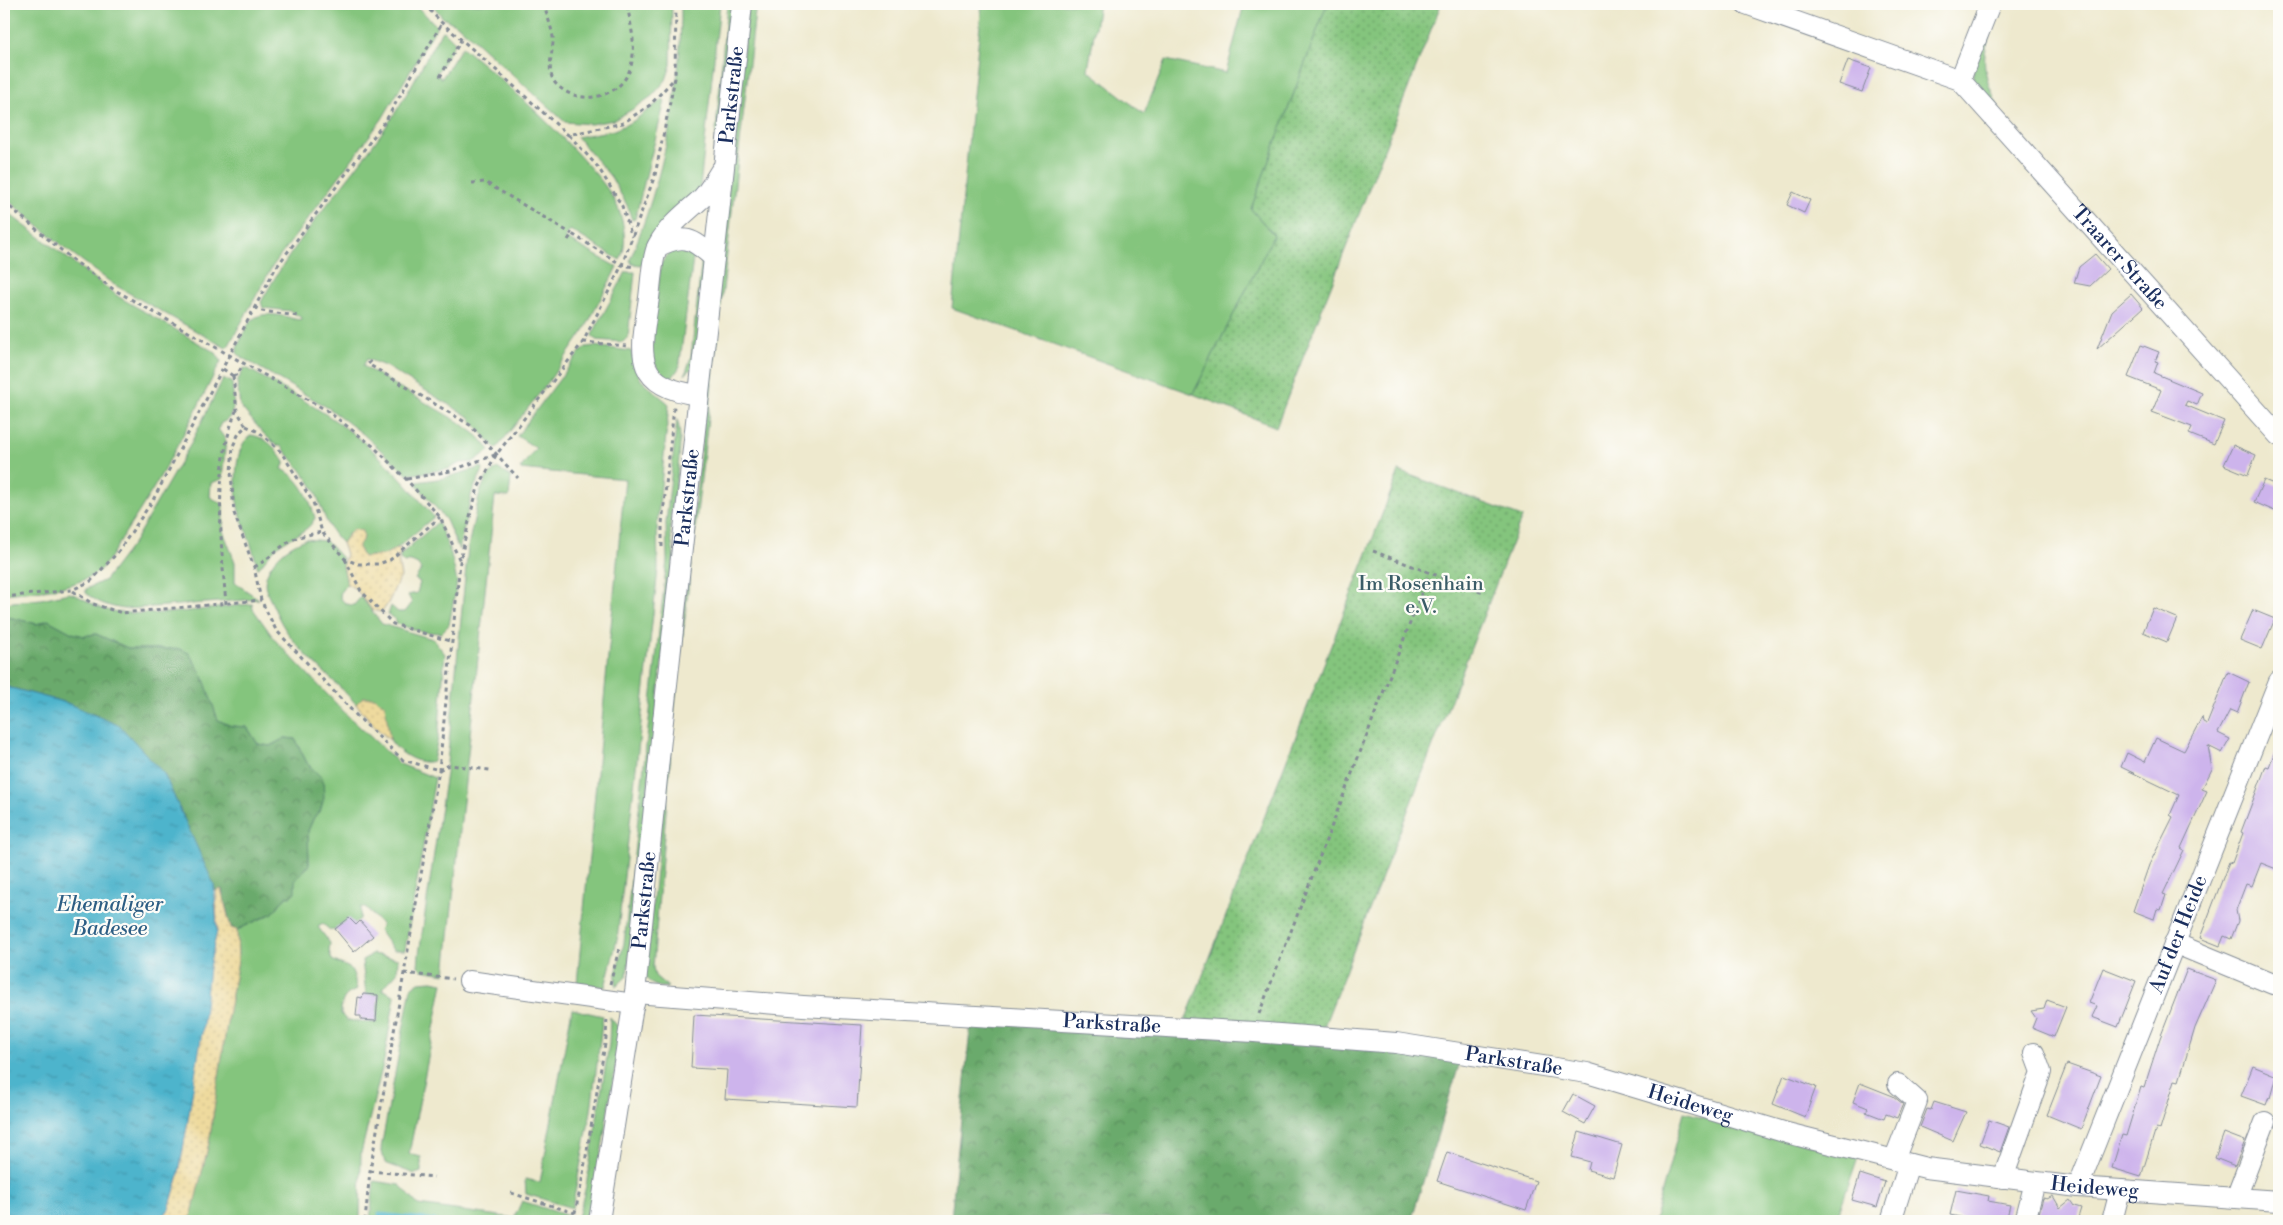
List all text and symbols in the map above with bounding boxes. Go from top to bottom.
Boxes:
street label: Parkstraße [714,45,750,145]
street label: Traarer Straße [2066,200,2173,315]
street label: Parkstraße [670,447,705,548]
park label: Im Rosenhain e.V. [1358,572,1484,620]
street label: Parkstraße [627,850,662,951]
street label: Auf der Heide [2143,872,2213,998]
water label: Ehemaliger Badesee [56,892,164,942]
street label: Parkstraße [1062,1009,1162,1039]
street label: Parkstraße [1463,1042,1564,1082]
street label: Heideweg [1645,1079,1737,1129]
street label: Heideweg [2049,1171,2140,1204]

